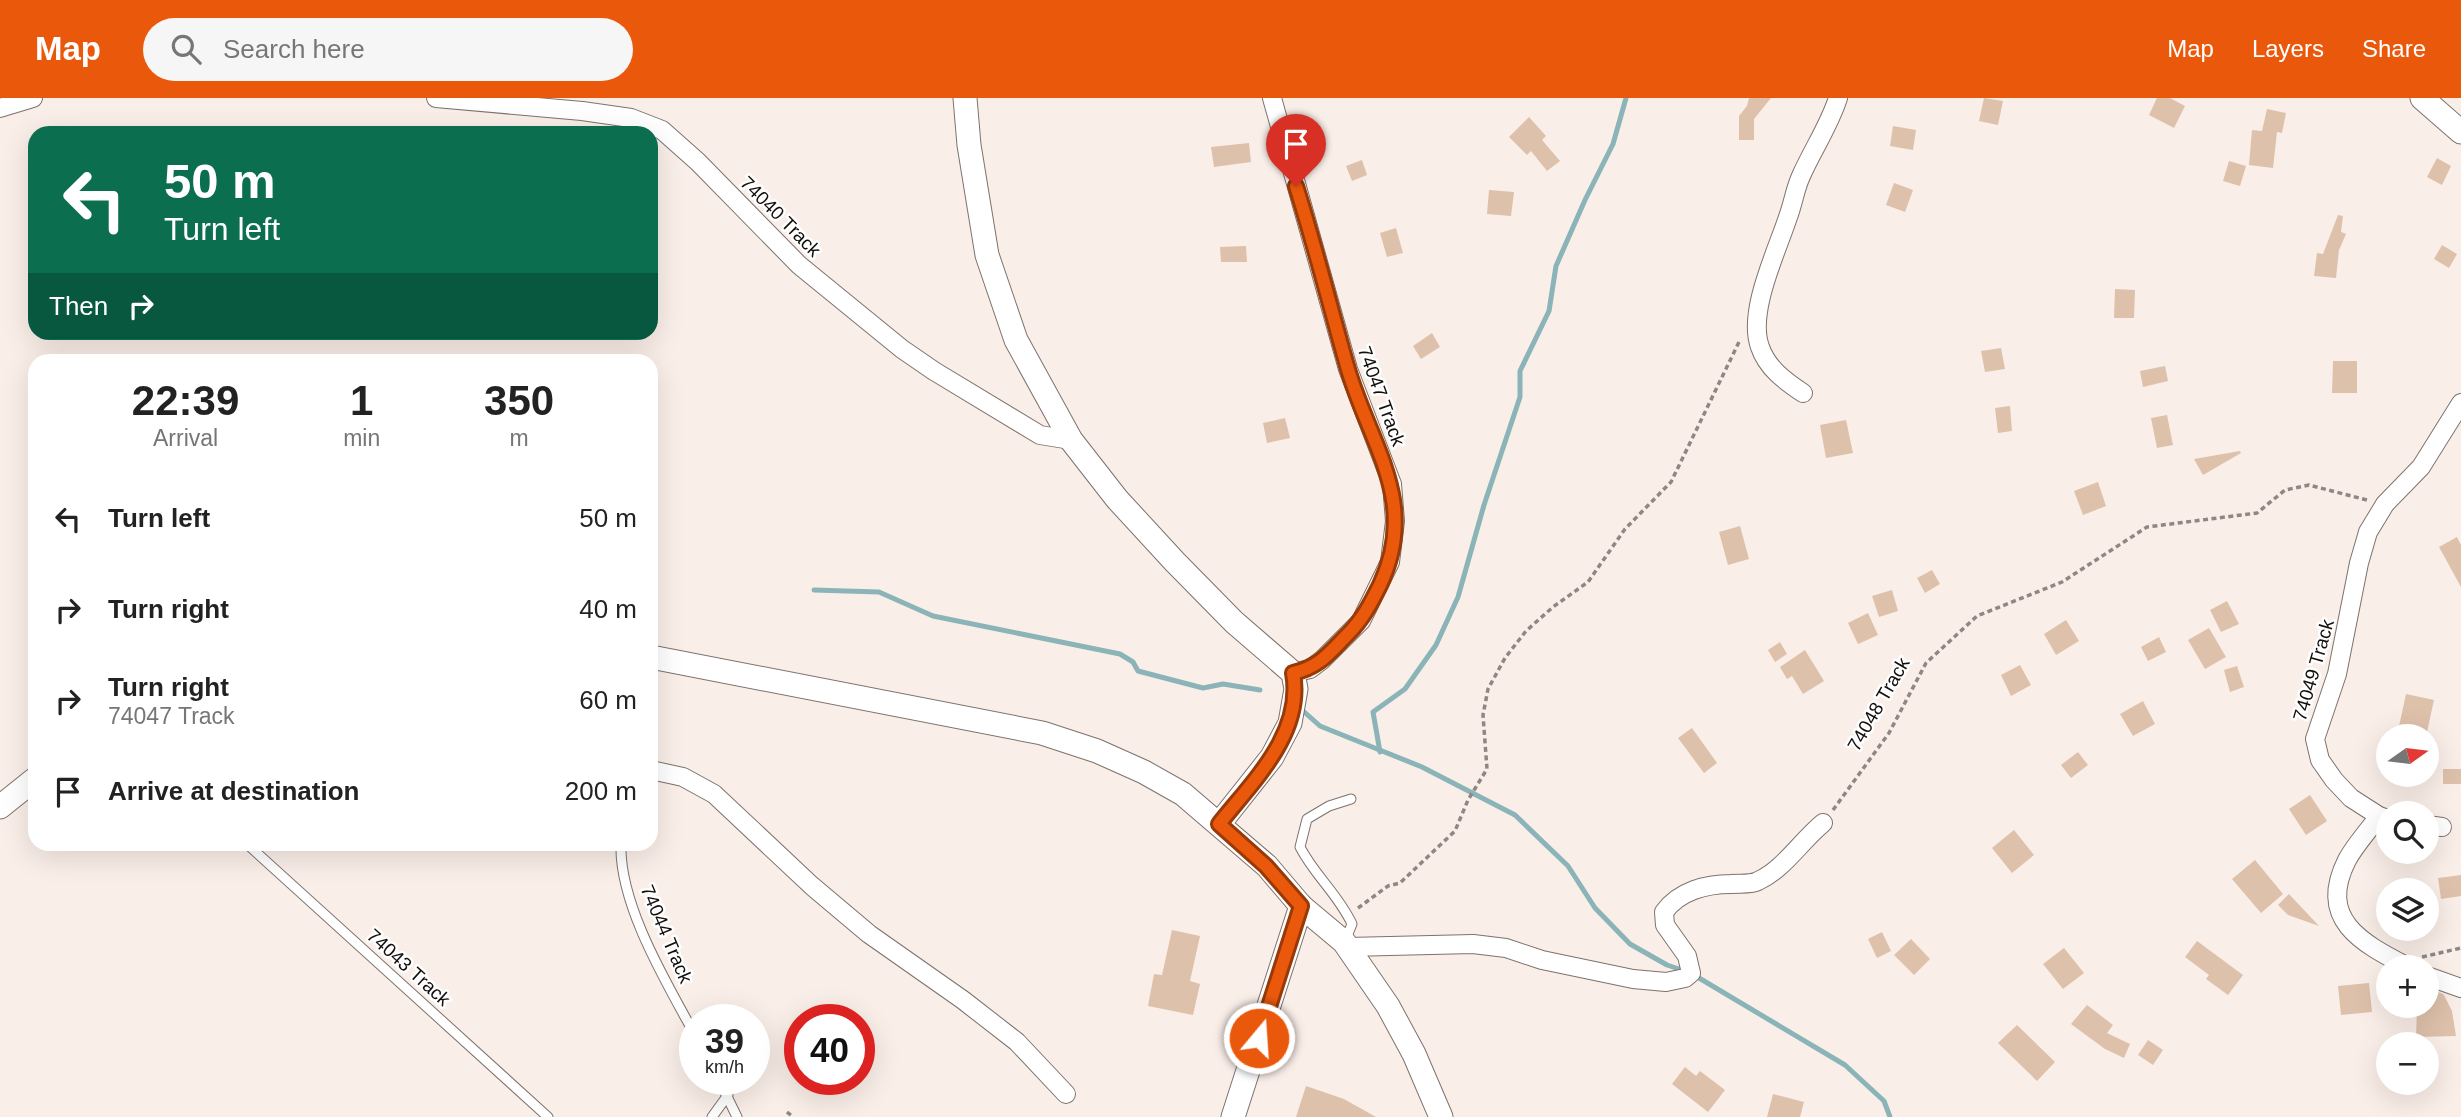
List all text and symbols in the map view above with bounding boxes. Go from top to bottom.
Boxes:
search box [143,18,633,81]
text: Map [35,30,101,67]
icon: search [167,30,205,68]
text: Search here [223,34,365,64]
text: Map [2167,35,2214,62]
text: Layers [2252,35,2324,62]
text: Share [2362,35,2426,62]
pin [1266,114,1326,186]
icon: arrive [1277,125,1315,163]
icon: left [49,154,140,245]
text: 50 m [164,154,276,208]
street label: 74040 Track [736,172,825,261]
text: Turn left [164,211,280,247]
icon: right [122,287,160,325]
text: Then [49,291,108,321]
street label: 74047 Track [1354,343,1409,449]
text: 22:39 [132,377,239,424]
text: 1 [350,377,373,424]
text: 350 [484,377,554,424]
text: Arrival [153,425,218,451]
text: min [343,425,380,451]
text: m [510,425,529,451]
icon: left [49,500,87,538]
text: Turn left [108,503,210,533]
text: 50 m [579,503,637,533]
icon: right [49,591,87,629]
text: Turn right [108,594,229,624]
text: 40 m [579,594,637,624]
street label: 74049 Track [2289,617,2338,723]
street label: 74048 Track [1843,653,1914,755]
text: Turn right [108,672,229,702]
icon: right [49,682,87,720]
text: 60 m [579,685,637,715]
text: 74047 Track [108,703,235,729]
north arrow [2376,724,2440,788]
map controls [2376,724,2439,1095]
icon: arrive [49,773,87,811]
text: Arrive at destination [108,776,359,806]
text: 200 m [565,776,637,806]
button: search [2376,801,2439,864]
button: layers [2376,878,2439,941]
street label: 74044 Track [636,882,697,987]
street label: 74043 Track [363,925,455,1010]
button: + [2376,955,2439,1018]
position arrow [1222,1001,1296,1075]
speed limit sign: 40 [784,1004,875,1095]
text: 39 [705,1021,744,1060]
button: − [2376,1032,2439,1095]
text: km/h [705,1057,744,1077]

